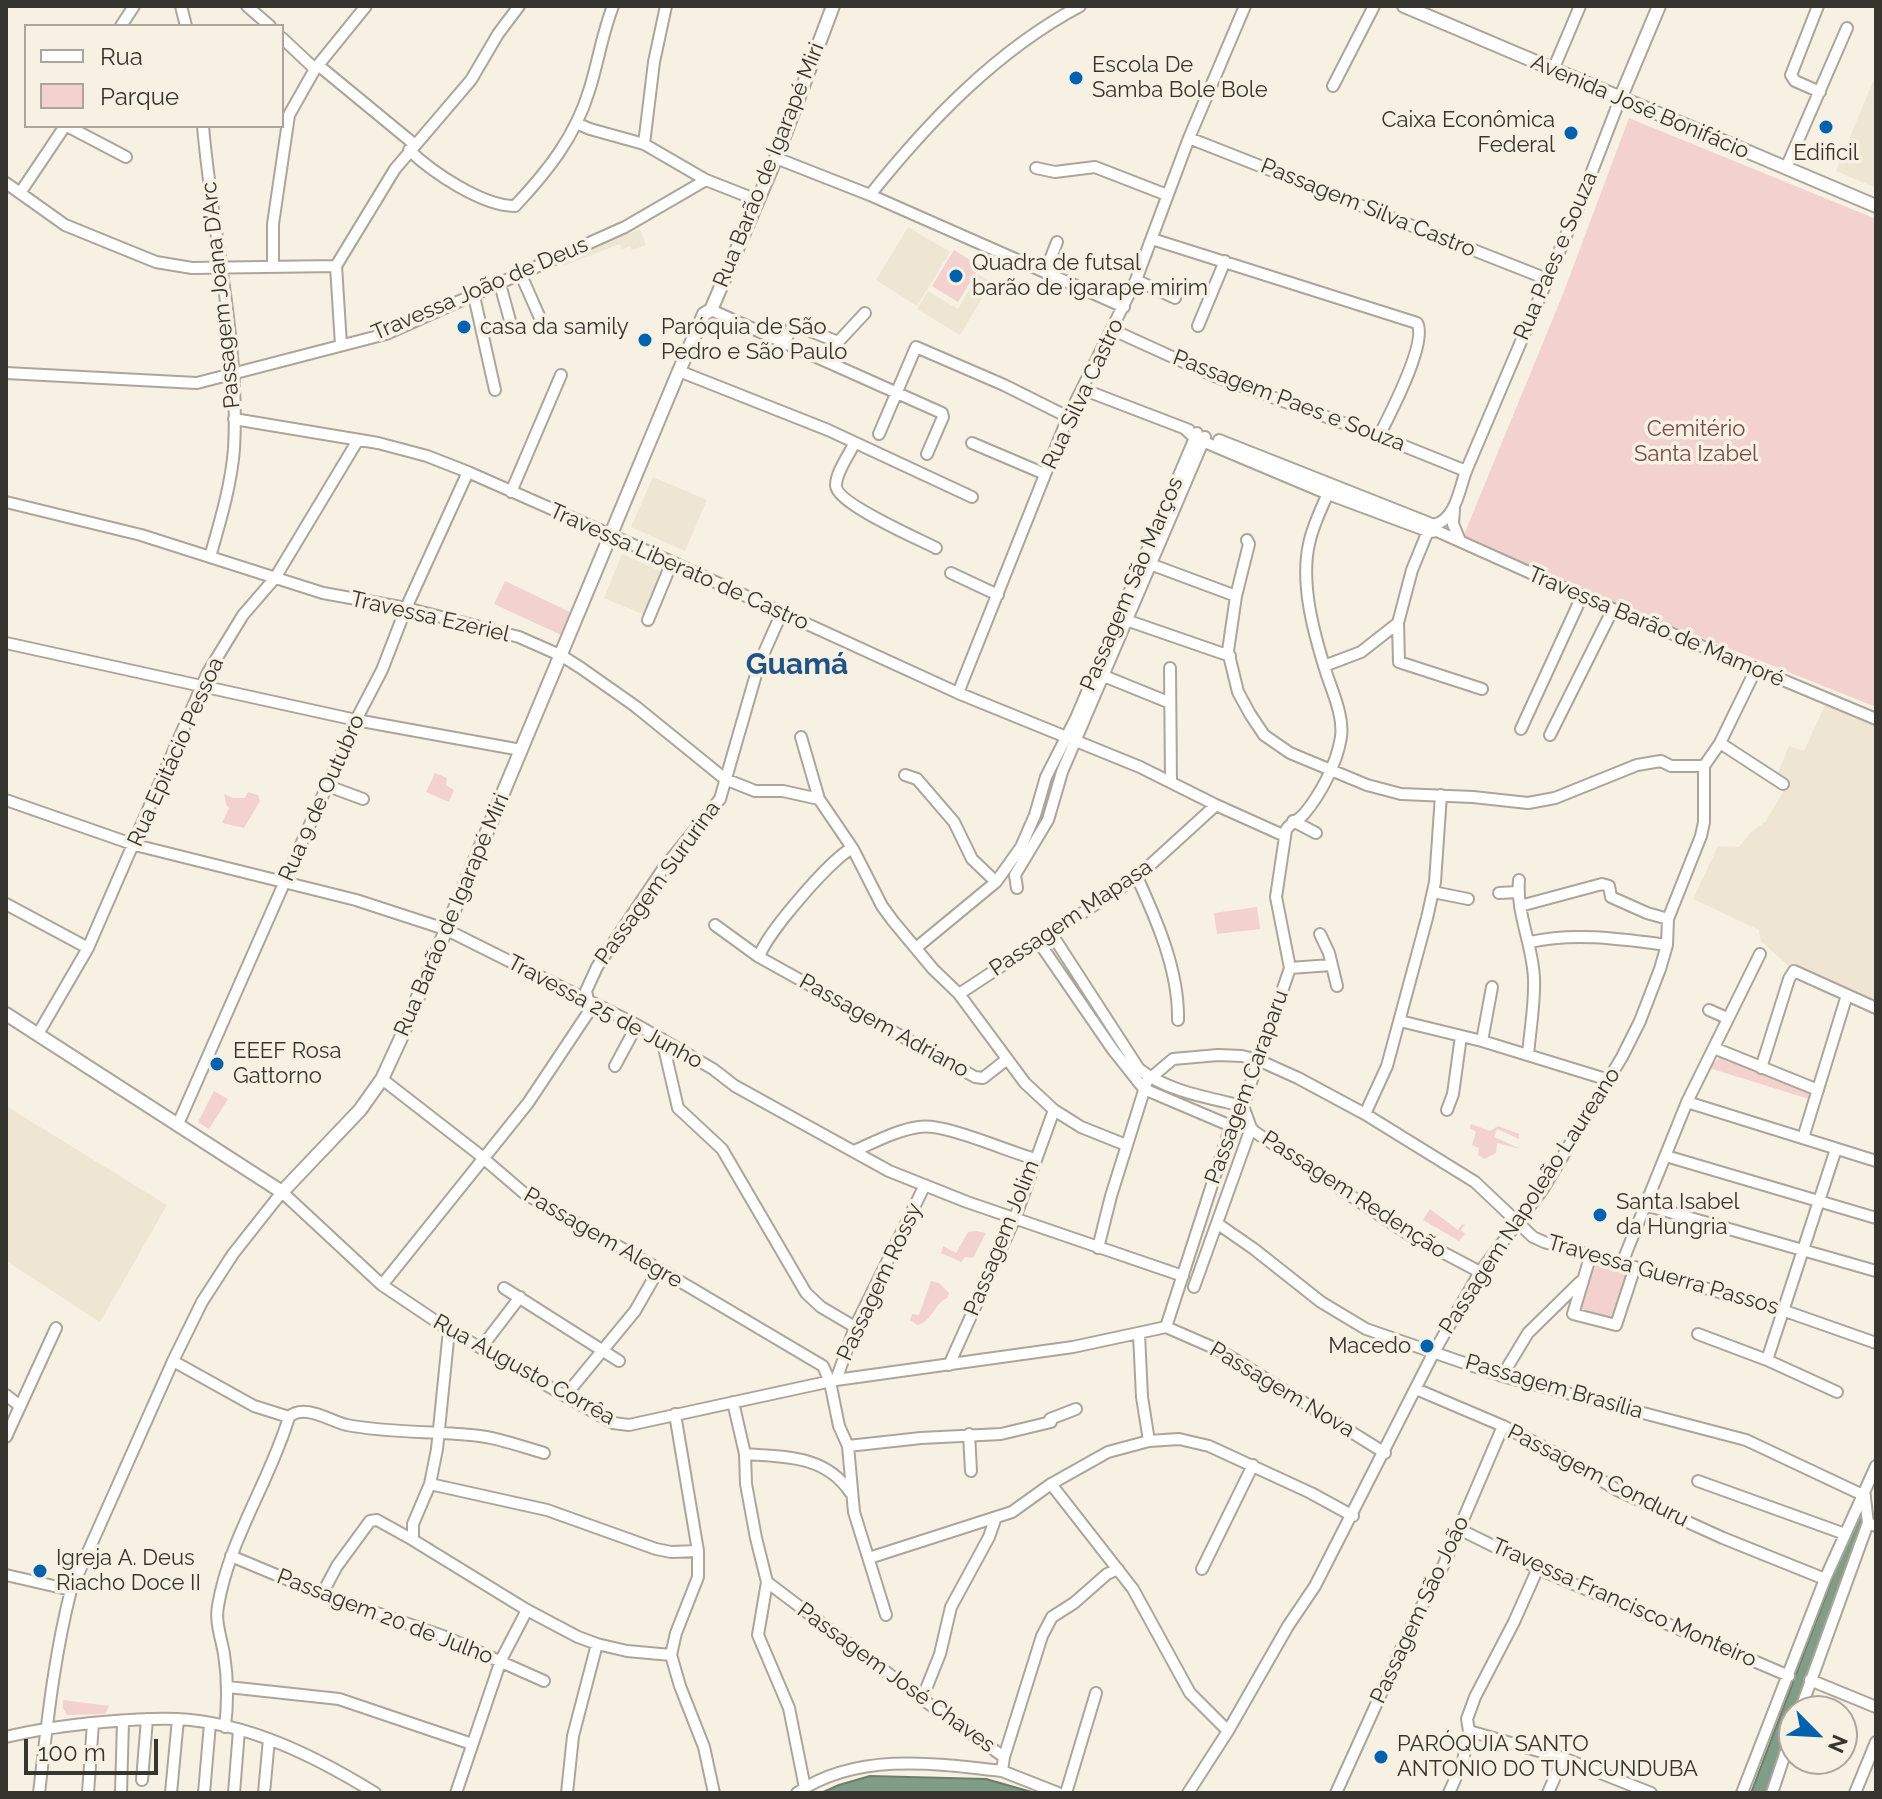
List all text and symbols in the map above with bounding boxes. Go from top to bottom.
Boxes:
legend [24,24,284,128]
street label: Rua Barão de Igarapé Miri [708,39,830,291]
text: Rua [100,42,143,71]
street label: Avenida José Bonifácio [1527,49,1753,165]
place label: Escola De Samba Bole Bole [1092,52,1268,104]
marker: Escola De Samba Bole Bole [1067,69,1085,87]
text: Parque [100,82,179,111]
place label: Caixa Econômica Federal [1381,107,1555,158]
marker: Edificil [1817,118,1835,136]
marker: Caixa Econômica Federal [1562,124,1580,142]
place label: Edificil [1793,140,1859,166]
street label: Passagem Silva Castro [1257,153,1479,263]
street label: Rua Paes e Souza [1509,168,1603,344]
street label: Passagem Joana D’Arc [196,180,246,410]
street label: Travessa João de Deus [368,231,592,347]
place label: Quadra de futsal barão de igarape mirim [972,250,1208,302]
marker: Quadra de futsal barão de igarape mirim [947,267,965,285]
place label: casa da samily [480,314,629,340]
place label: Paróquia de São Pedro e São Paulo [661,314,847,366]
street label: Rua Silva Castro [1037,314,1129,474]
marker: casa da samily [455,318,473,336]
marker: Paróquia de São Pedro e São Paulo [636,331,654,349]
street label: Passagem Paes e Souza [1169,344,1409,458]
park label: Cemitério Santa Izabel [1634,416,1758,468]
street label: Passagem São Marços [1075,473,1189,695]
street label: Travessa Liberato de Castro [545,498,813,636]
street label: Travessa Barão de Mamoré [1524,561,1788,693]
street label: Travessa Ezeriel [348,586,512,648]
district label: Guamá [746,647,848,683]
street label: Rua Epitácio Pessoa [122,653,230,851]
street label: Rua 9 de Outubro [273,711,371,885]
street label: Rua Barão de Igarapé Miri [389,790,515,1040]
street label: Passagem Sururina [590,796,726,970]
street label: Passagem Mapasa [985,854,1157,982]
street label: Travessa 25 de Junho [503,949,707,1075]
street label: Passagem Adriano [795,968,973,1084]
street label: Passagem Caraparu [1200,987,1294,1187]
place label: EEEF Rosa Gattorno [233,1038,341,1090]
marker: EEEF Rosa Gattorno [208,1055,226,1073]
street label: Passagem Napoleão Laureano [1434,1063,1626,1339]
street label: Passagem Redenção [1257,1125,1451,1265]
street label: Passagem Jolim [959,1156,1045,1320]
street label: Passagem Alegre [519,1182,687,1294]
place label: Santa Isabel da Hungria [1616,1189,1739,1240]
street label: Passagem Rossy [832,1199,928,1365]
marker: Santa Isabel da Hungria [1591,1206,1609,1224]
street label: Travessa Guerra Passos [1544,1229,1782,1321]
street label: Rua Augusto Corrêa [428,1309,620,1431]
place label: Macedo [1328,1333,1411,1359]
street label: Passagem Nova [1205,1336,1359,1444]
marker: Macedo [1418,1337,1436,1355]
street label: Passagem Brasília [1462,1349,1646,1425]
street label: Passagem Conduru [1503,1419,1693,1533]
street label: Passagem São João [1365,1512,1475,1708]
street label: Travessa Francisco Monteiro [1488,1533,1760,1673]
place label: Igreja A. Deus Riacho Doce II [56,1545,201,1596]
marker: Igreja A. Deus Riacho Doce II [31,1562,49,1580]
street label: Passagem 20 de Julho [273,1564,497,1670]
street label: Passagem José Chaves [792,1597,1000,1759]
north arrow [1778,1695,1858,1775]
scale bar [28,1723,162,1773]
place label: PARÓQUIA SANTO ANTONIO DO TUNCUNDUBA [1397,1731,1698,1782]
text: N [1823,1731,1853,1757]
text: 100 m [38,1738,106,1767]
marker: PARÓQUIA SANTO ANTONIO DO TUNCUNDUBA [1372,1748,1390,1766]

